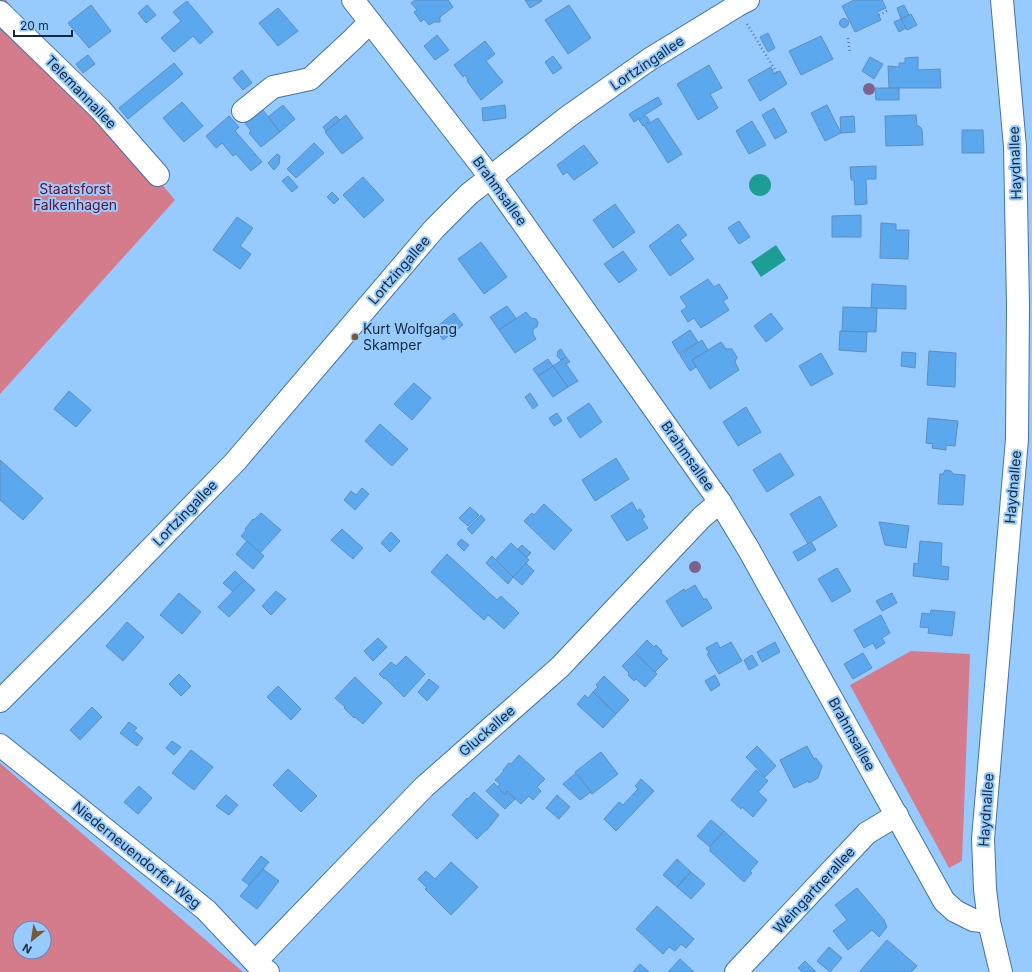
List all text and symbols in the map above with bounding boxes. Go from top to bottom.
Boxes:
scale bar [14,12,72,38]
text: 20 m [20,18,49,33]
street label: Lortzingallee [607,32,687,93]
street label: Telemannallee [42,51,121,132]
street label: Haydnallee [1005,126,1024,200]
street label: Brahmsallee [470,153,531,229]
park label: Staatsforst Falkenhagen [33,180,117,213]
street label: Lortzingallee [364,232,433,307]
place label: Kurt Wolfgang Skamper [363,320,457,353]
marker: Kurt Wolfgang Skamper [350,332,360,342]
street label: Brahmsallee [658,418,719,494]
street label: Haydnallee [1001,450,1024,524]
street label: Lortzingallee [149,476,220,549]
street label: Brahmsallee [825,694,880,773]
street label: Gluckallee [455,702,518,760]
street label: Haydnallee [974,773,997,847]
street label: Niederneuendorfer Weg [70,798,205,912]
street label: Weingartnerallee [769,843,858,936]
north arrow [12,920,52,960]
text: N [20,941,34,957]

